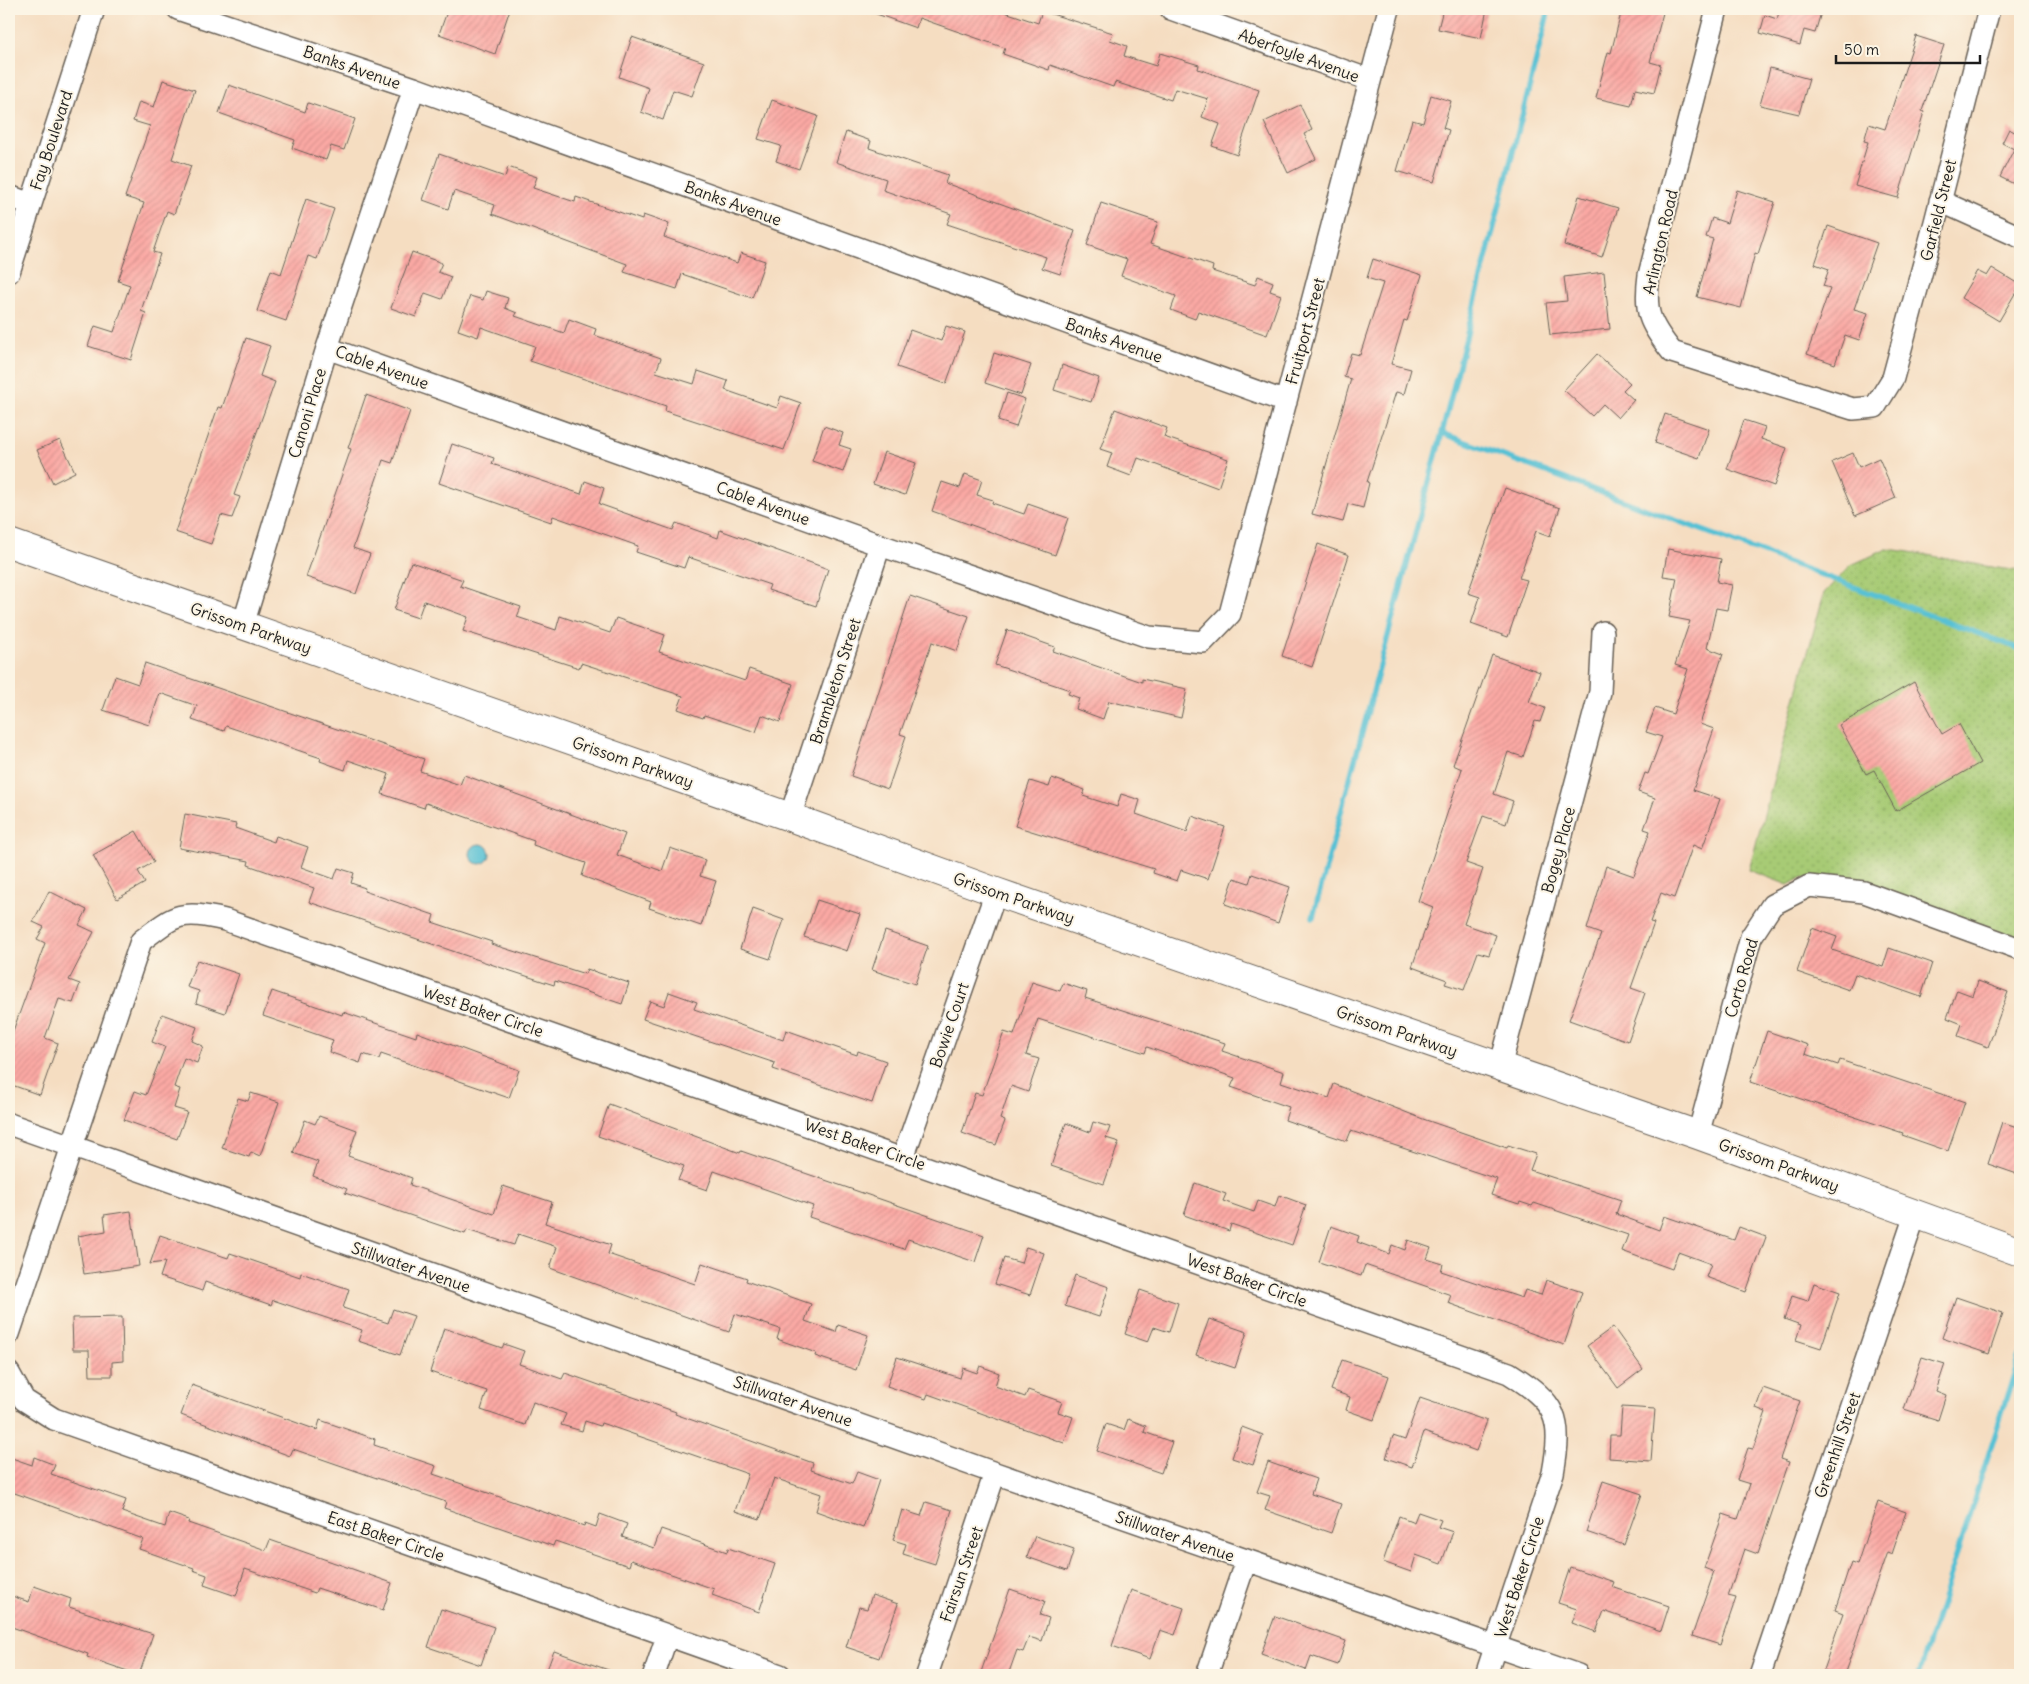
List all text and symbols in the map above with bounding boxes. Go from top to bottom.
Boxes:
street label: Aberfoyle Avenue [1236,24,1362,86]
scale bar [1836,32,1980,64]
text: 50 m [1844,40,1879,59]
street label: Banks Avenue [301,41,403,93]
street label: Fay Boulevard [25,88,77,192]
street label: Garfield Street [1916,156,1960,263]
street label: Banks Avenue [682,176,784,230]
street label: Arlington Road [1638,188,1682,296]
street label: Fruitport Street [1281,275,1329,387]
street label: Banks Avenue [1063,313,1165,367]
street label: Cable Avenue [333,341,431,393]
street label: Canoni Place [284,366,330,460]
street label: Cable Avenue [714,477,812,529]
street label: Grissom Parkway [188,598,314,658]
street label: Brambleton Street [805,615,865,746]
street label: Grissom Parkway [570,732,696,792]
street label: Bogey Place [1537,805,1579,895]
street label: Grissom Parkway [951,868,1077,928]
street label: Corto Road [1720,936,1762,1020]
street label: Bowie Court [925,979,973,1070]
street label: West Baker Circle [420,981,546,1041]
street label: Grissom Parkway [1334,1001,1460,1061]
street label: West Baker Circle [802,1114,928,1174]
street label: Grissom Parkway [1716,1134,1842,1196]
street label: Stillwater Avenue [349,1237,473,1297]
street label: West Baker Circle [1184,1249,1310,1311]
street label: Stillwater Avenue [731,1371,855,1431]
street label: Greenhill Street [1810,1389,1865,1501]
street label: Stillwater Avenue [1113,1506,1237,1566]
street label: East Baker Circle [325,1507,447,1565]
street label: West Baker Circle [1490,1514,1548,1640]
street label: Fairsun Street [935,1523,987,1625]

